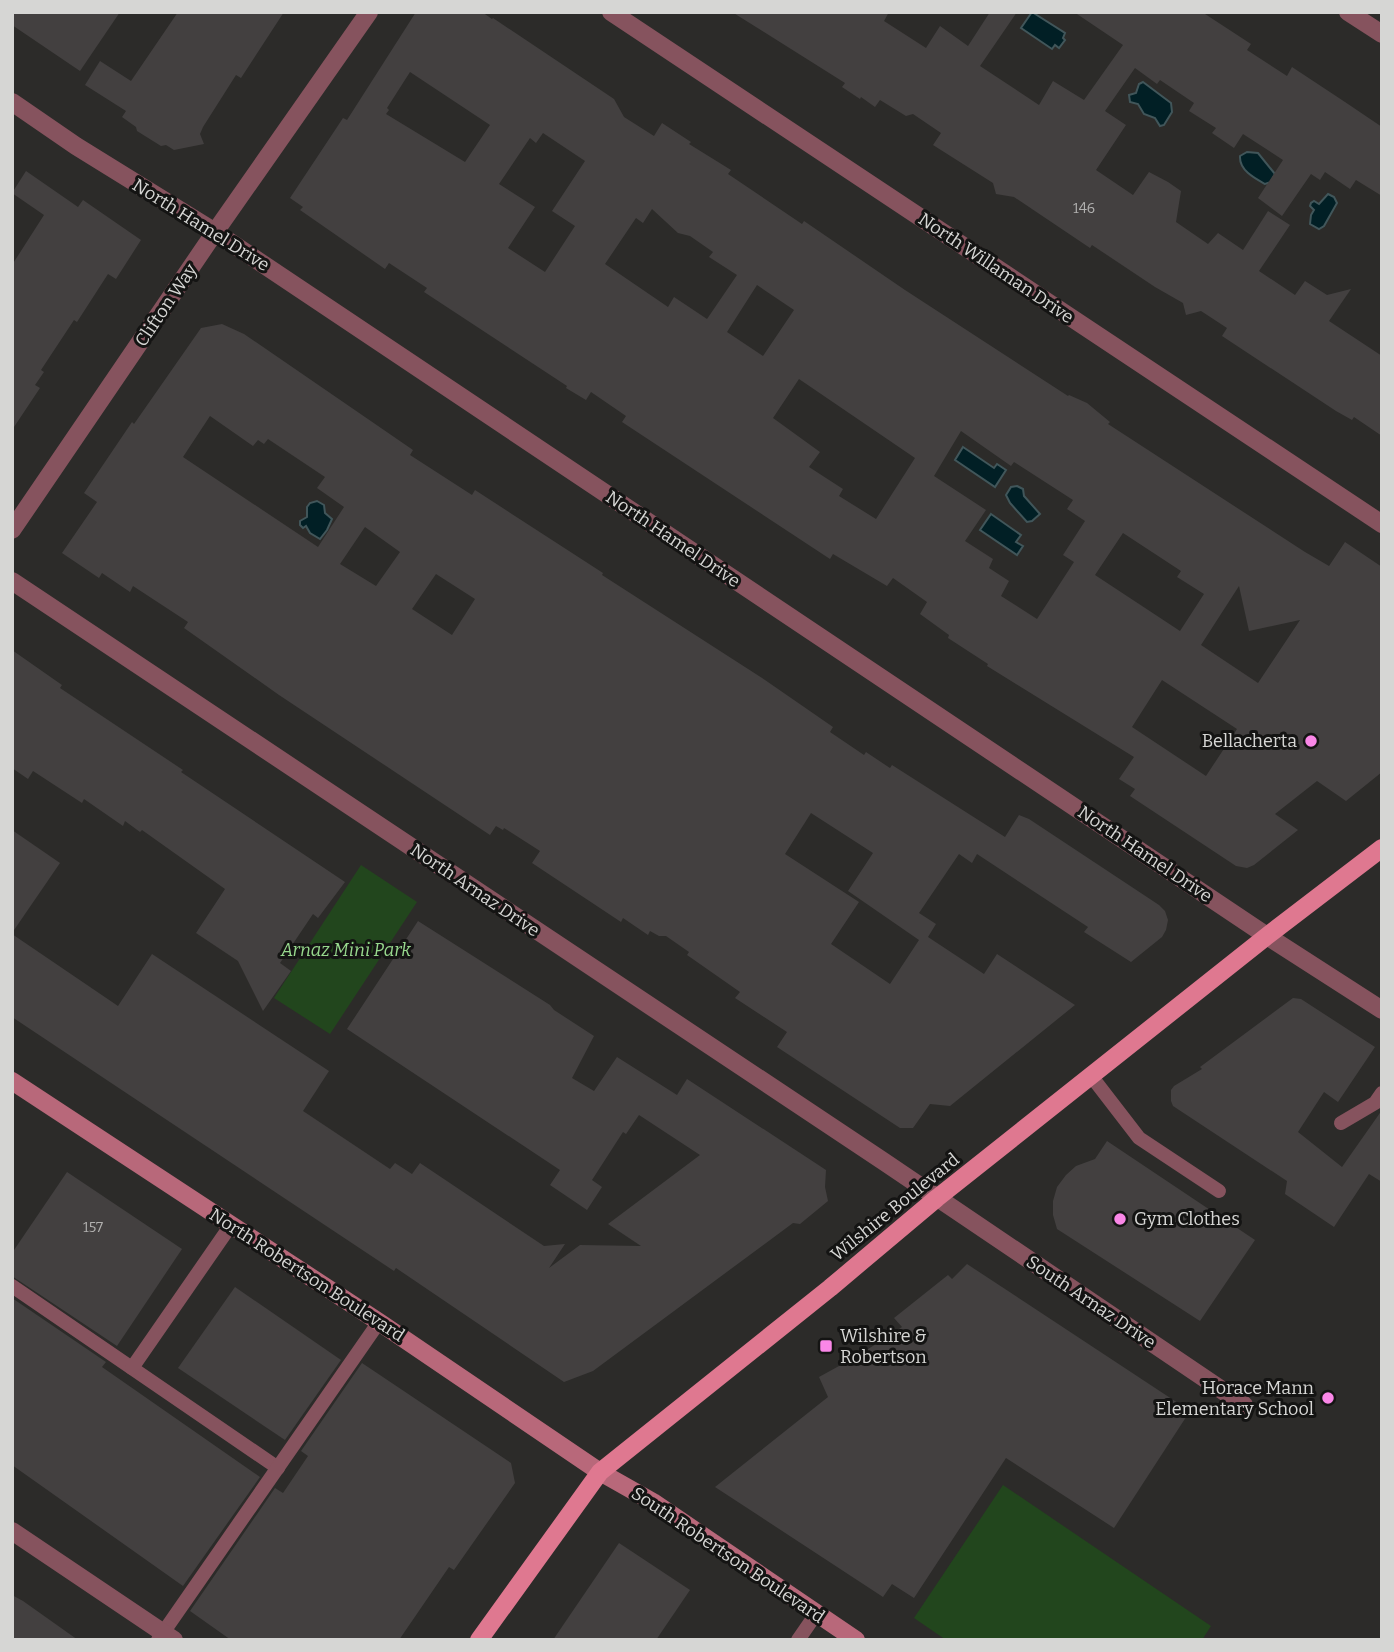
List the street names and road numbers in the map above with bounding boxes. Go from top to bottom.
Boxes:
street label: North Hamel Drive [128,174,274,276]
street label: North Willaman Drive [914,208,1078,328]
street label: Clifton Way [130,259,202,351]
street label: North Hamel Drive [602,486,744,592]
street label: North Hamel Drive [1074,801,1216,907]
street label: North Arnaz Drive [406,839,544,941]
street label: Wilshire Boulevard [826,1148,964,1266]
street label: North Robertson Boulevard [205,1204,409,1347]
street label: South Arnaz Drive [1022,1251,1160,1353]
street label: South Robertson Boulevard [627,1482,829,1628]

